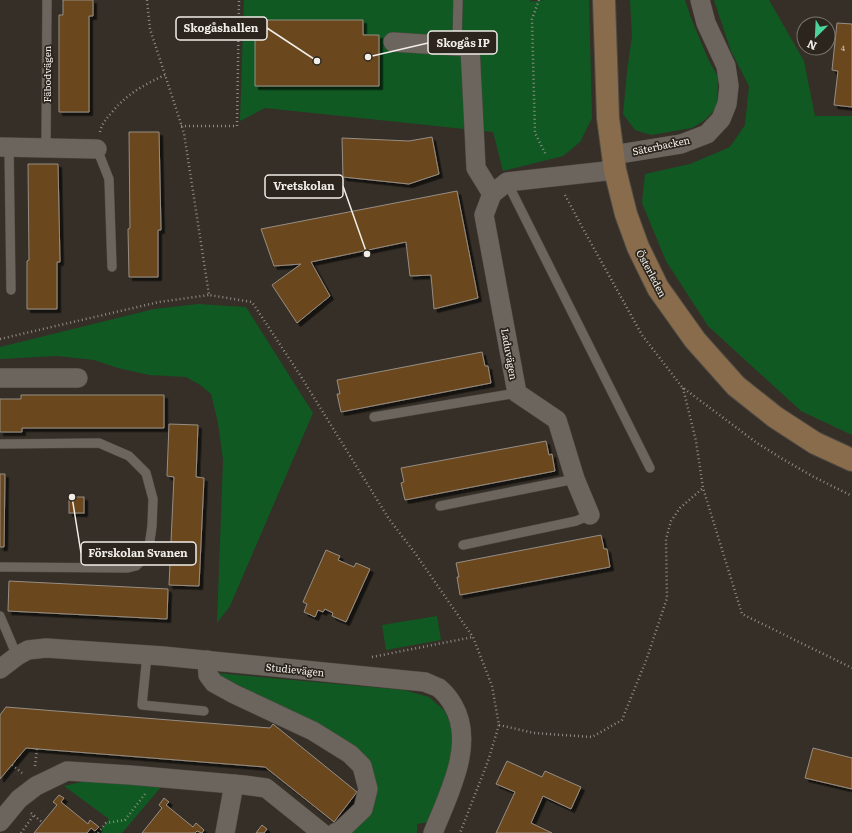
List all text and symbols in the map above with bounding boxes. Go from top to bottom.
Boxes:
north arrow [796,16,836,56]
callout: Skogåshallen [176,17,267,40]
text: Skogåshallen [184,19,259,35]
callout: Skogås IP [428,31,497,54]
text: Skogås IP [436,34,490,50]
text: N [804,37,819,55]
house number: 4 [841,42,846,53]
street label: Fäbodvägen [39,45,54,102]
street label: Säterbacken [631,131,692,158]
callout: Vretskolan [265,175,343,198]
text: Vretskolan [273,177,335,193]
street label: Österleden [633,247,671,300]
street label: Laduvägen [498,327,522,381]
callout: Förskolan Svanen [81,542,196,565]
text: Förskolan Svanen [88,544,188,560]
street label: Studievägen [265,658,325,680]

